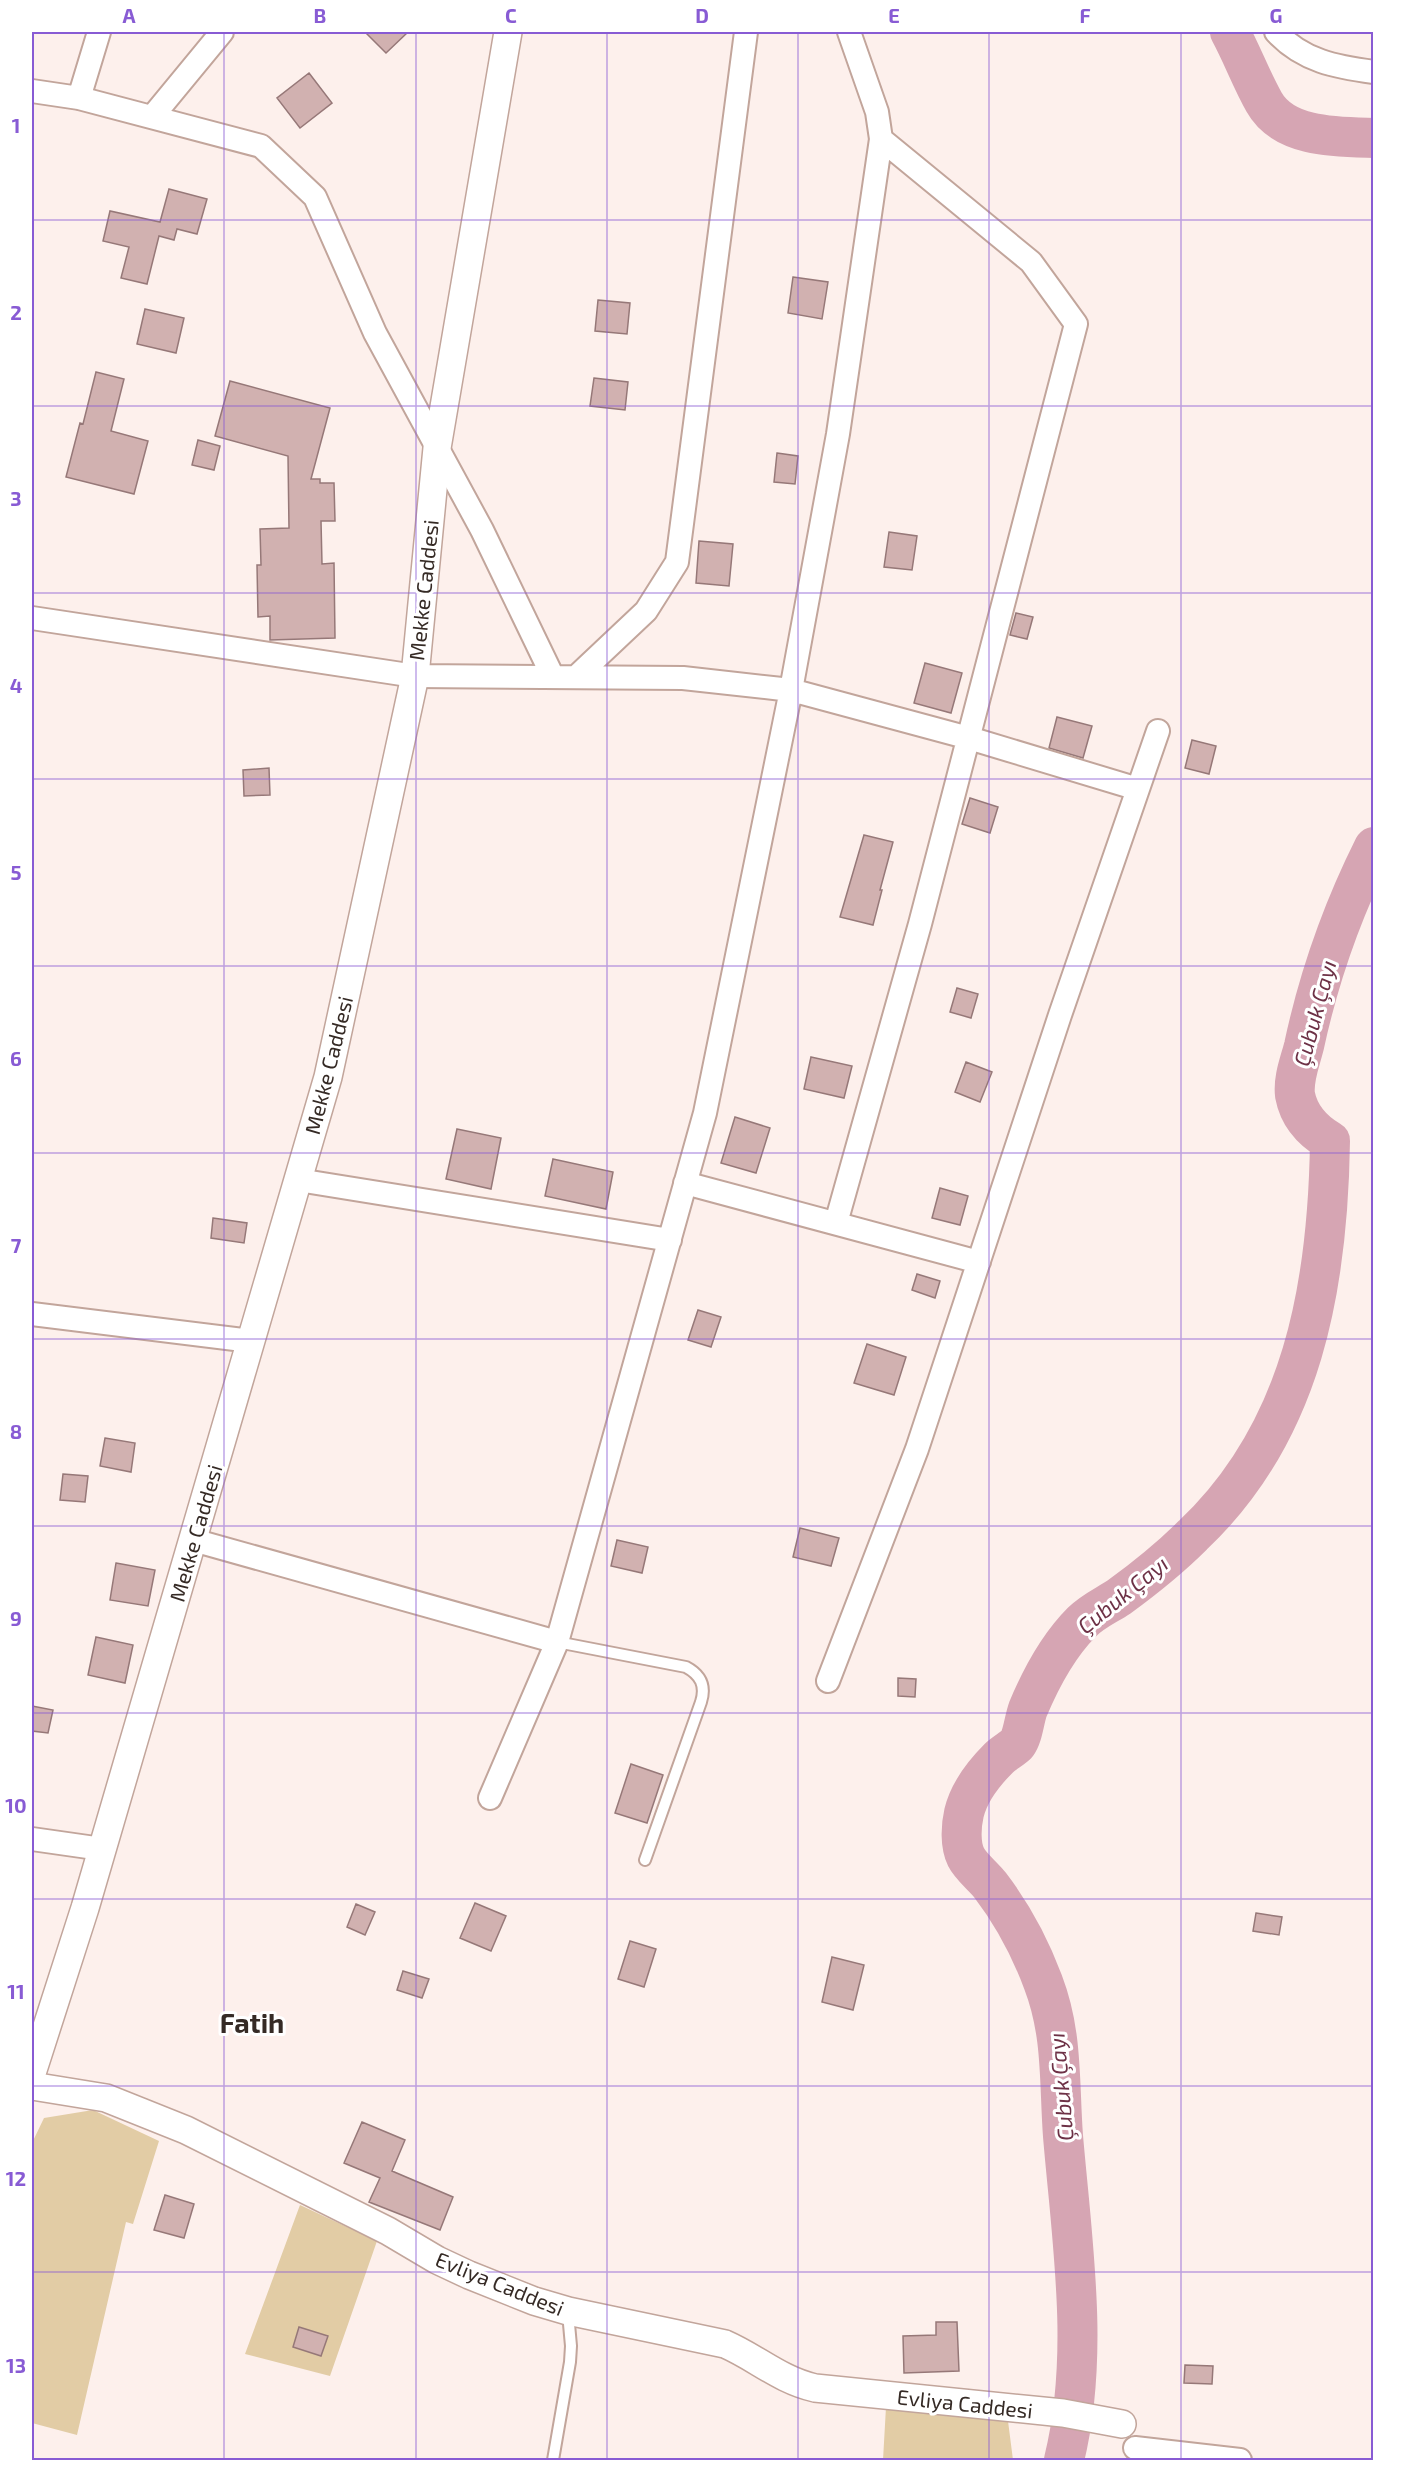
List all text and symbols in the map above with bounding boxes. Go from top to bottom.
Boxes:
text: A [122,3,136,27]
text: B [314,3,326,27]
text: C [505,3,517,27]
text: D [695,3,709,27]
text: E [888,3,900,27]
text: F [1079,3,1091,27]
text: G [1270,3,1282,27]
text: 1 [12,113,20,137]
text: 2 [10,300,22,324]
text: 3 [10,486,22,510]
street label: Mekke Caddesi [403,518,443,662]
text: 4 [10,673,23,697]
text: 5 [10,860,22,884]
water label: Çubuk Çayı [1287,957,1343,1069]
street label: Mekke Caddesi [299,993,357,1137]
text: 6 [10,1046,22,1070]
text: 7 [11,1233,22,1257]
text: 8 [10,1419,22,1443]
street label: Mekke Caddesi [163,1462,227,1604]
water label: Çubuk Çayı [1072,1550,1174,1640]
text: 9 [10,1606,22,1630]
text: 10 [5,1793,27,1817]
text: 11 [7,1979,25,2003]
district label: Fatih [220,2006,284,2038]
water label: Çubuk Çayı [1042,2032,1080,2142]
text: 12 [6,2166,26,2190]
street label: Evliya Caddesi [432,2246,568,2320]
text: 13 [6,2353,26,2377]
street label: Evliya Caddesi [896,2383,1034,2423]

